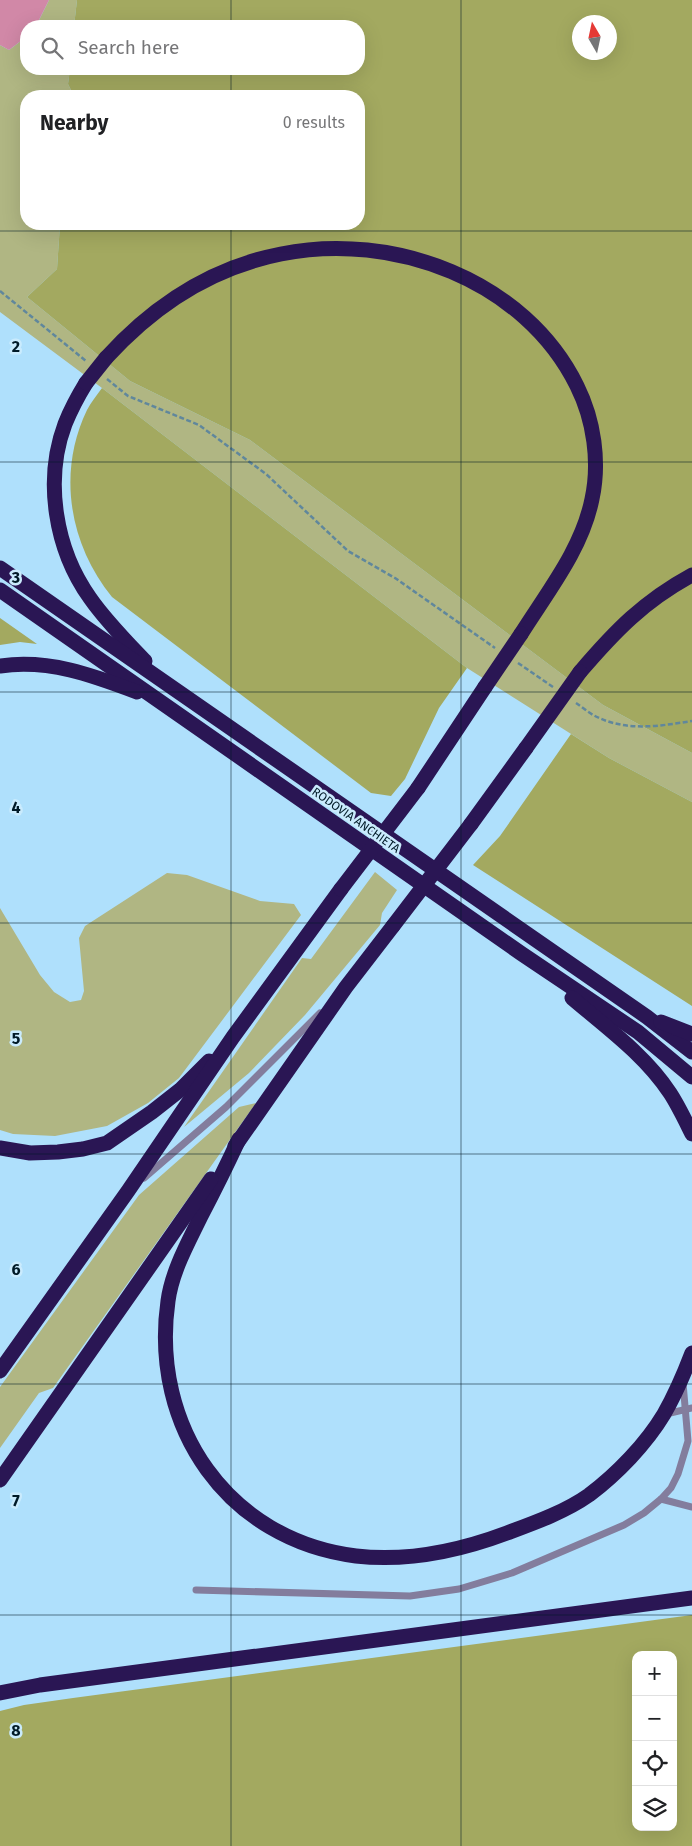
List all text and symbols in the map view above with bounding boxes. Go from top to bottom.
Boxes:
north arrow [572,15,617,60]
search box [20,20,365,75]
icon: search [38,34,66,62]
text: Search here [78,36,179,59]
text: Nearby [40,110,108,136]
text: 0 results [283,113,345,132]
text: 2 [12,337,20,356]
text: 3 [11,568,20,587]
street label: RODOVIA ANCHIETA [309,784,403,856]
text: 4 [11,798,21,817]
text: 5 [12,1029,21,1048]
text: 6 [11,1260,21,1279]
text: 7 [12,1491,20,1510]
map controls [632,1651,677,1831]
button: + [632,1651,677,1696]
button: − [632,1696,677,1741]
text: 8 [11,1721,21,1740]
button: locate [632,1741,677,1786]
button: layers [632,1786,677,1831]

